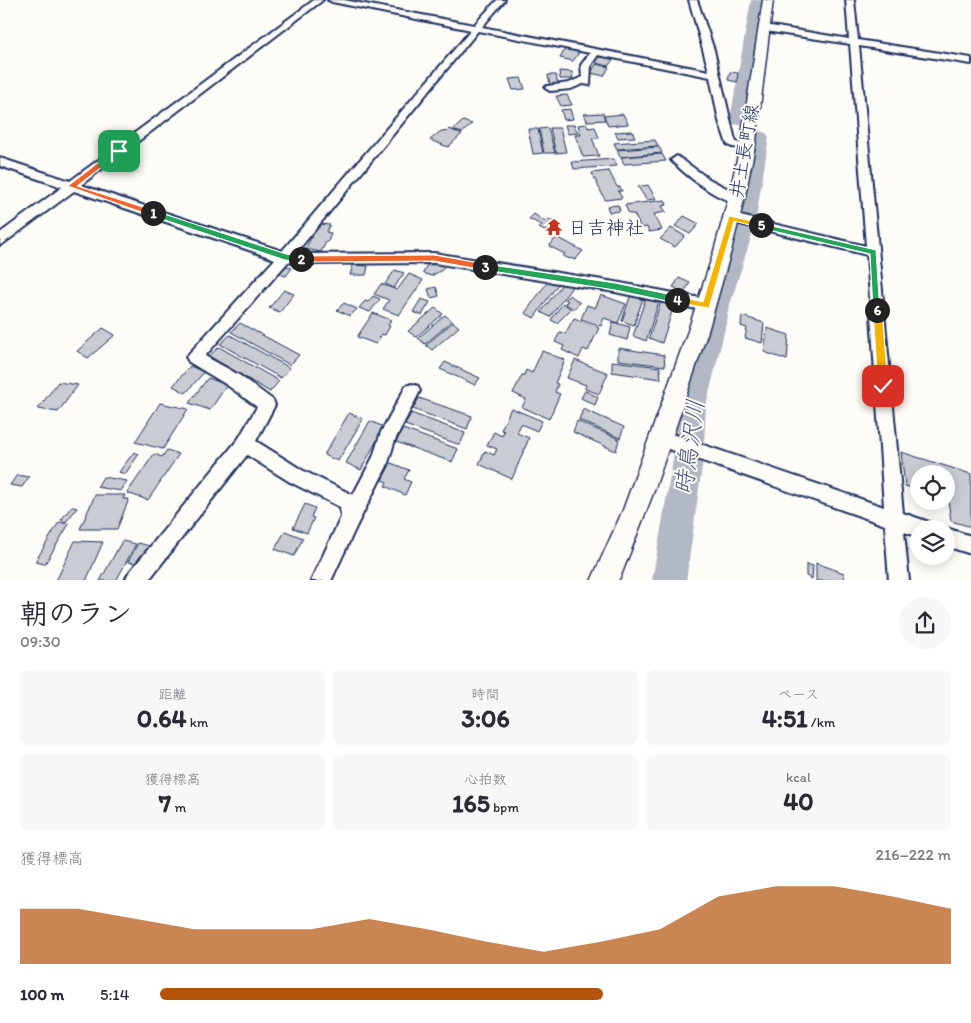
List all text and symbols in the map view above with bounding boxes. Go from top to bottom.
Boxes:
street label: 井土長町線 [724,102,764,200]
pin [98,130,140,172]
icon: arrive [105,137,133,165]
pin: 1 [140,200,166,226]
text: 1 [150,205,157,222]
pin: 5 [748,212,774,238]
place label: 日吉神社 [568,216,644,239]
temple icon: 日吉神社 [544,217,564,237]
text: 5 [758,217,765,234]
pin: 2 [288,246,314,272]
text: 2 [298,251,305,268]
pin: 3 [472,254,498,280]
text: 3 [482,259,489,276]
pin: 4 [664,288,690,312]
text: 4 [673,292,682,309]
pin: 6 [864,298,890,322]
text: 6 [874,302,881,319]
pin [862,365,904,407]
icon: check [869,372,897,400]
water label: 時鳥沢川 [668,397,710,497]
map controls [910,465,955,565]
button: locate [910,465,955,510]
button: layers [910,520,955,565]
text: 朝のラン [20,596,132,630]
button: share [899,597,951,649]
text: 09:30 [20,632,61,651]
text: 距離 [159,686,187,703]
text: 時間 [472,686,500,703]
text: ペース [778,686,819,703]
text: 0.64 [137,703,187,733]
text: 3:06 [461,703,510,733]
text: 4:51 [762,703,808,733]
text: km [187,714,208,731]
text: /km [808,714,835,731]
text: kcal [786,769,811,786]
text: 獲得標高 [145,771,201,788]
text: 心拍数 [465,771,507,788]
text: 40 [783,786,814,816]
text: 7 [159,788,171,818]
text: 165 [452,788,490,818]
text: m [171,799,186,816]
text: bpm [490,799,519,816]
text: 216–222 m [875,845,951,864]
text: 獲得標高 [20,849,84,868]
text: 100 m [20,985,64,1004]
text: 5:14 [100,985,129,1004]

